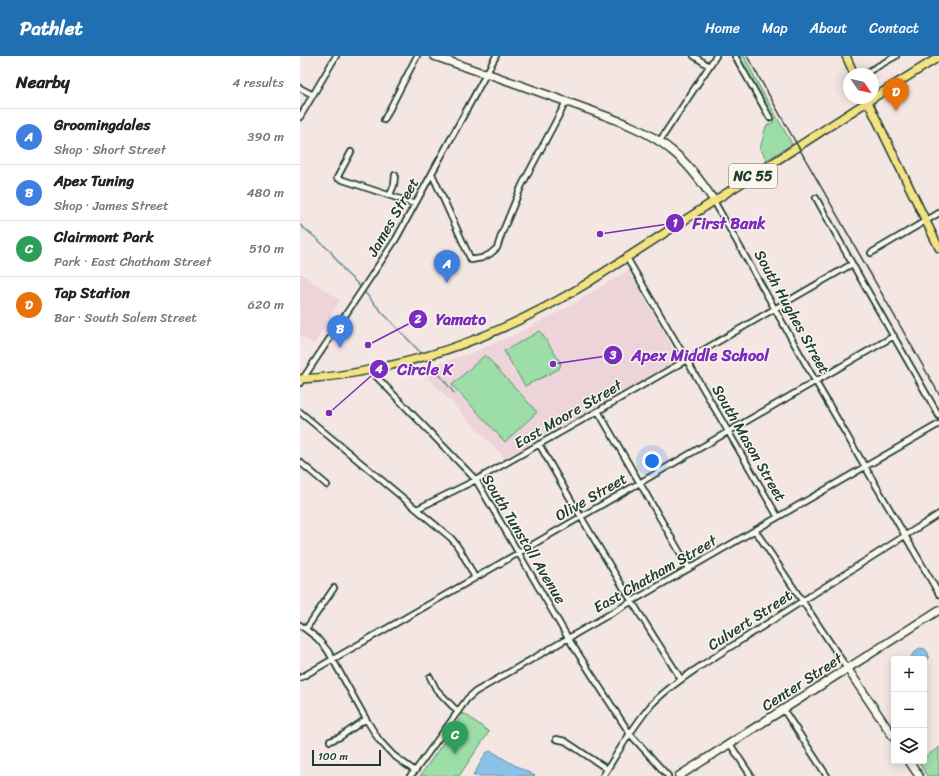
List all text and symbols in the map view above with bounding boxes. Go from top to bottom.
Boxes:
text: Pathlet [20,12,83,45]
text: Home [705,16,740,41]
text: Map [762,16,788,41]
text: About [810,16,847,41]
text: Contact [869,16,919,41]
text: Nearby [16,67,70,97]
north arrow [843,68,879,104]
text: 4 results [232,71,284,94]
pin: D [883,78,909,111]
text: Groomingdales [54,112,150,138]
text: A [25,125,33,148]
text: 390 m [247,125,284,148]
text: Shop · Short Street [54,138,166,161]
road number: NC 55 [729,164,777,188]
text: Apex Tuning [54,168,134,194]
street label: James Street [359,172,426,262]
text: B [25,181,33,204]
text: 480 m [246,181,284,204]
text: Shop · James Street [54,194,169,217]
callout: First Bank [665,209,774,237]
text: First Bank [691,209,766,238]
text: 1 [672,212,678,234]
text: Clairmont Park [54,224,154,250]
text: C [25,237,33,260]
text: 510 m [249,237,284,260]
street label: South Hughes Street [747,245,837,380]
text: Park · East Chatham Street [54,250,211,273]
pin: A [434,250,460,283]
text: Tap Station [54,280,130,306]
text: D [25,293,33,316]
text: 620 m [248,293,284,316]
callout: Yamato [408,305,495,333]
text: Yamato [436,305,486,334]
text: Bar · South Salem Street [54,306,197,329]
text: 2 [414,308,422,330]
pin: B [327,315,353,348]
callout: Apex Middle School [603,341,777,369]
text: Apex Middle School [630,341,770,370]
text: 3 [609,344,617,366]
callout: Circle K [369,355,460,383]
text: Circle K [396,355,454,384]
text: 4 [374,358,383,380]
street label: East Moore Street [509,372,628,456]
street label: South Mason Street [705,379,793,507]
your location [642,451,662,471]
street label: Olive Street [550,466,632,528]
street label: South Tunstall Avenue [475,469,573,609]
street label: East Chatham Street [588,528,722,620]
street label: Culvert Street [702,582,798,657]
street label: Center Street [756,645,849,718]
map controls [891,656,927,764]
button: + [891,656,927,692]
button: − [891,692,927,728]
pin: C [442,721,468,754]
button: layers [891,728,927,764]
text: 100 m [318,747,348,766]
scale bar [312,748,381,767]

